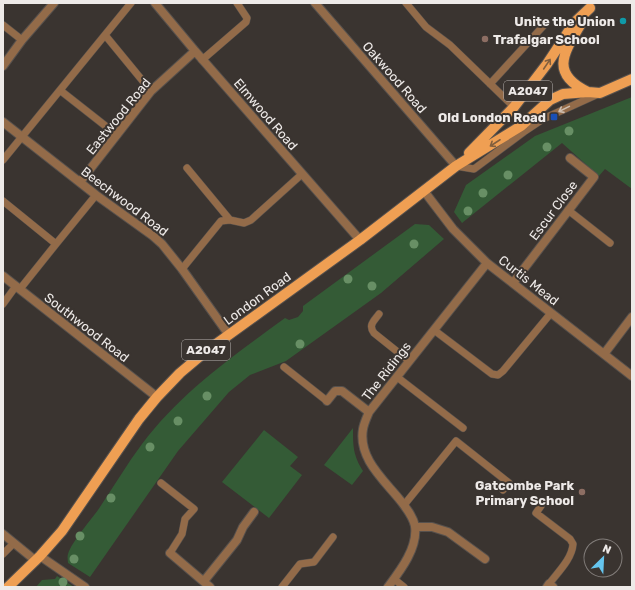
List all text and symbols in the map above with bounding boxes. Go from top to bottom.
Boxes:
place label: Unite the Union [514,14,615,29]
marker: Unite the Union [618,16,628,26]
place label: Trafalgar School [493,32,600,47]
marker: Trafalgar School [480,34,490,44]
street label: Oakwood Road [360,39,430,116]
one-way arrow [543,59,551,70]
street label: Eastwood Road [83,75,154,157]
street label: Elmwood Road [231,76,301,153]
road number: A2047 [504,81,552,101]
one-way arrow [559,106,571,113]
place label: Old London Road [438,110,546,125]
marker: Old London Road [549,112,559,122]
one-way arrow [489,139,501,147]
street label: Beechwood Road [78,164,171,239]
street label: Escur Close [526,178,581,243]
street label: Curtis Mead [496,252,562,308]
street label: London Road [221,269,294,328]
street label: Southwood Road [41,290,132,365]
street label: The Ridings [359,339,415,404]
road number: A2047 [182,340,230,360]
place label: Gatcombe Park Primary School [475,478,574,508]
marker: Gatcombe Park Primary School [577,487,587,497]
north arrow [583,538,623,578]
text: N [601,542,613,557]

